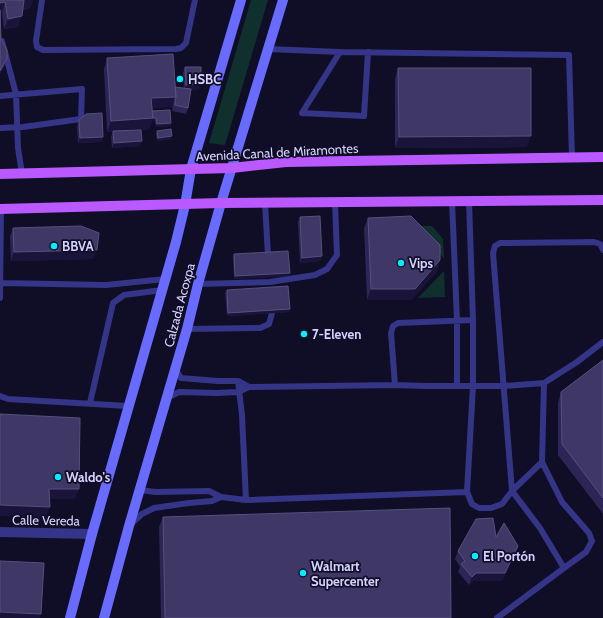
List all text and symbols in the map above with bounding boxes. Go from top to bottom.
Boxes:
place label: HSBC [188,71,221,87]
marker: HSBC [175,74,185,84]
street label: Avenida Canal de Miramontes [195,140,359,164]
place label: BBVA [62,238,95,254]
marker: BBVA [49,241,59,251]
place label: Vips [409,255,434,271]
marker: Vips [396,258,406,268]
street label: Calzada Acoxpa [160,261,198,349]
place label: 7-Eleven [312,326,361,342]
marker: 7-Eleven [299,329,309,339]
place label: Waldo's [66,469,111,485]
marker: Waldo's [53,472,63,482]
street label: Calle Vereda [12,511,81,529]
place label: El Portón [483,548,535,564]
marker: El Portón [470,551,480,561]
place label: Walmart Supercenter [311,558,380,589]
marker: Walmart Supercenter [298,568,308,578]

